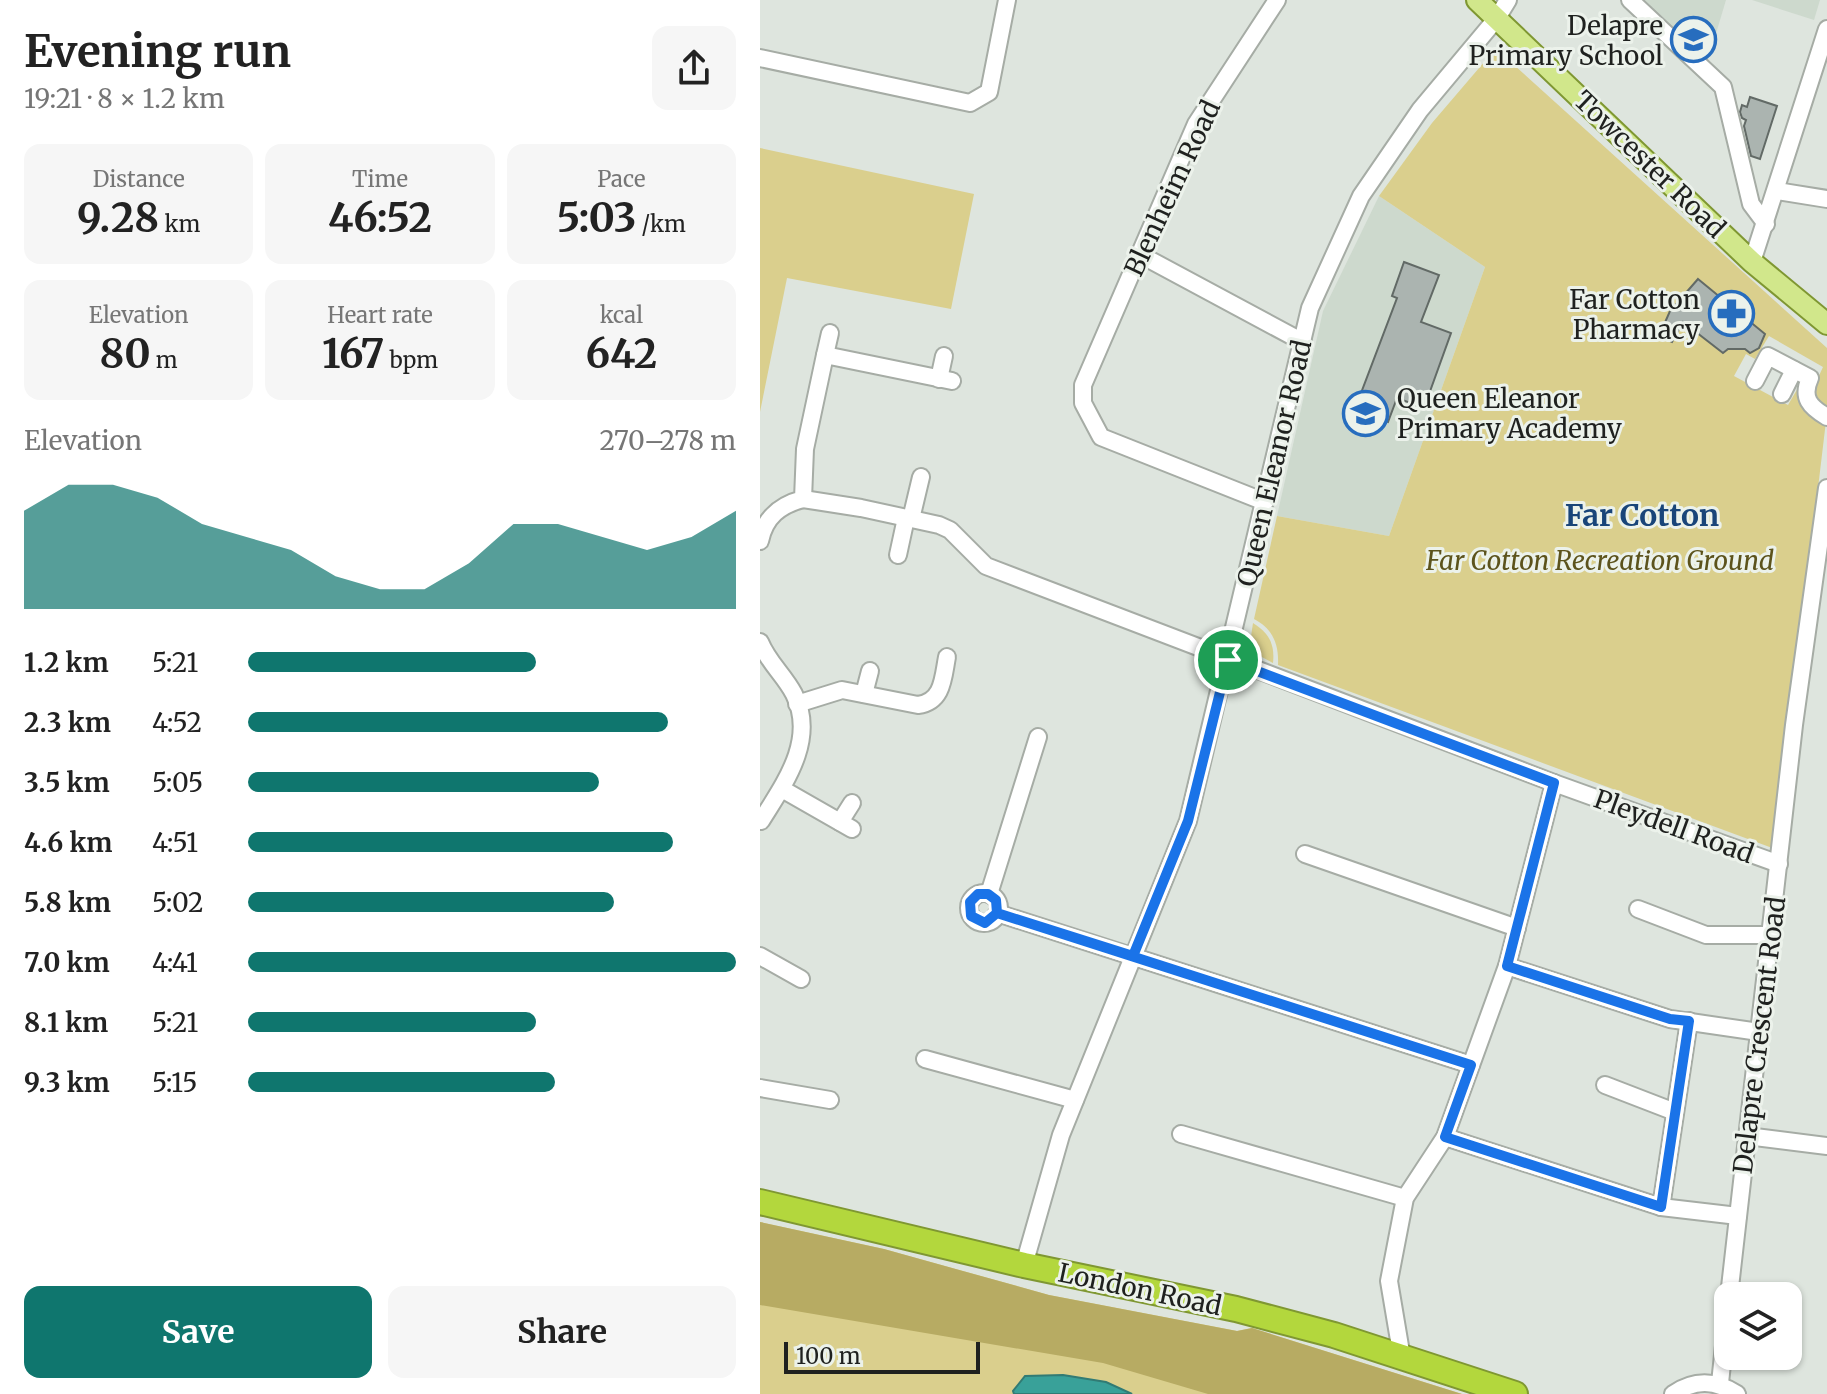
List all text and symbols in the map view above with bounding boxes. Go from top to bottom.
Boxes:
place label: Delapre Primary School [1468,9,1663,72]
school or university icon: Delapre Primary School [1670,16,1718,64]
text: Evening run [24,24,291,79]
button: share [652,26,736,110]
text: 19:21 · 8 × 1.2 km [24,82,225,115]
street label: Towcester Road [1567,83,1733,245]
street label: Blenheim Road [1117,95,1227,281]
text: Distance [93,165,185,193]
text: Time [352,165,408,193]
text: Pace [597,165,645,193]
text: 9.28 [77,193,159,243]
text: 46:52 [328,193,432,243]
text: 5:03 [557,193,636,243]
text: km [159,210,200,238]
text: /km [636,210,686,238]
place label: Far Cotton Pharmacy [1569,283,1701,346]
pharmacy icon: Far Cotton Pharmacy [1707,290,1755,338]
text: Elevation [89,301,189,329]
text: Heart rate [327,301,433,329]
text: kcal [600,301,643,329]
text: 80 [100,329,151,379]
text: 167 [322,329,384,379]
text: 642 [585,329,657,379]
street label: Queen Eleanor Road [1230,336,1318,589]
text: m [151,346,178,374]
text: bpm [384,346,438,374]
place label: Queen Eleanor Primary Academy [1397,382,1623,445]
school or university icon: Queen Eleanor Primary Academy [1342,389,1390,437]
text: Elevation [24,424,142,457]
text: 270–278 m [599,424,736,457]
district label: Far Cotton [1565,496,1719,534]
park label: Far Cotton Recreation Ground [1425,544,1774,577]
pin [1194,626,1262,694]
icon: arrive [1206,638,1250,682]
text: 1.2 km [24,646,109,679]
text: 5:21 [152,646,198,679]
text: 2.3 km [24,706,111,739]
text: 4:52 [152,706,202,739]
text: 3.5 km [24,766,110,799]
text: 5:05 [152,766,203,799]
street label: Pleydell Road [1590,782,1759,870]
text: 4.6 km [24,826,112,859]
text: 4:51 [152,826,198,859]
text: 5.8 km [24,886,111,919]
text: 5:02 [152,886,203,919]
street label: Delapre Crescent Road [1726,894,1792,1176]
text: 7.0 km [24,946,110,979]
text: 4:41 [152,946,198,979]
text: 8.1 km [24,1006,108,1039]
text: 5:21 [152,1006,198,1039]
text: 9.3 km [24,1066,110,1099]
text: 5:15 [152,1066,197,1099]
street label: London Road [1055,1256,1225,1322]
map controls [1714,1282,1802,1370]
button: layers [1714,1282,1802,1370]
button: Save [24,1286,372,1378]
button: Share [388,1286,736,1378]
scale bar [784,1338,980,1374]
text: 100 m [796,1342,861,1370]

